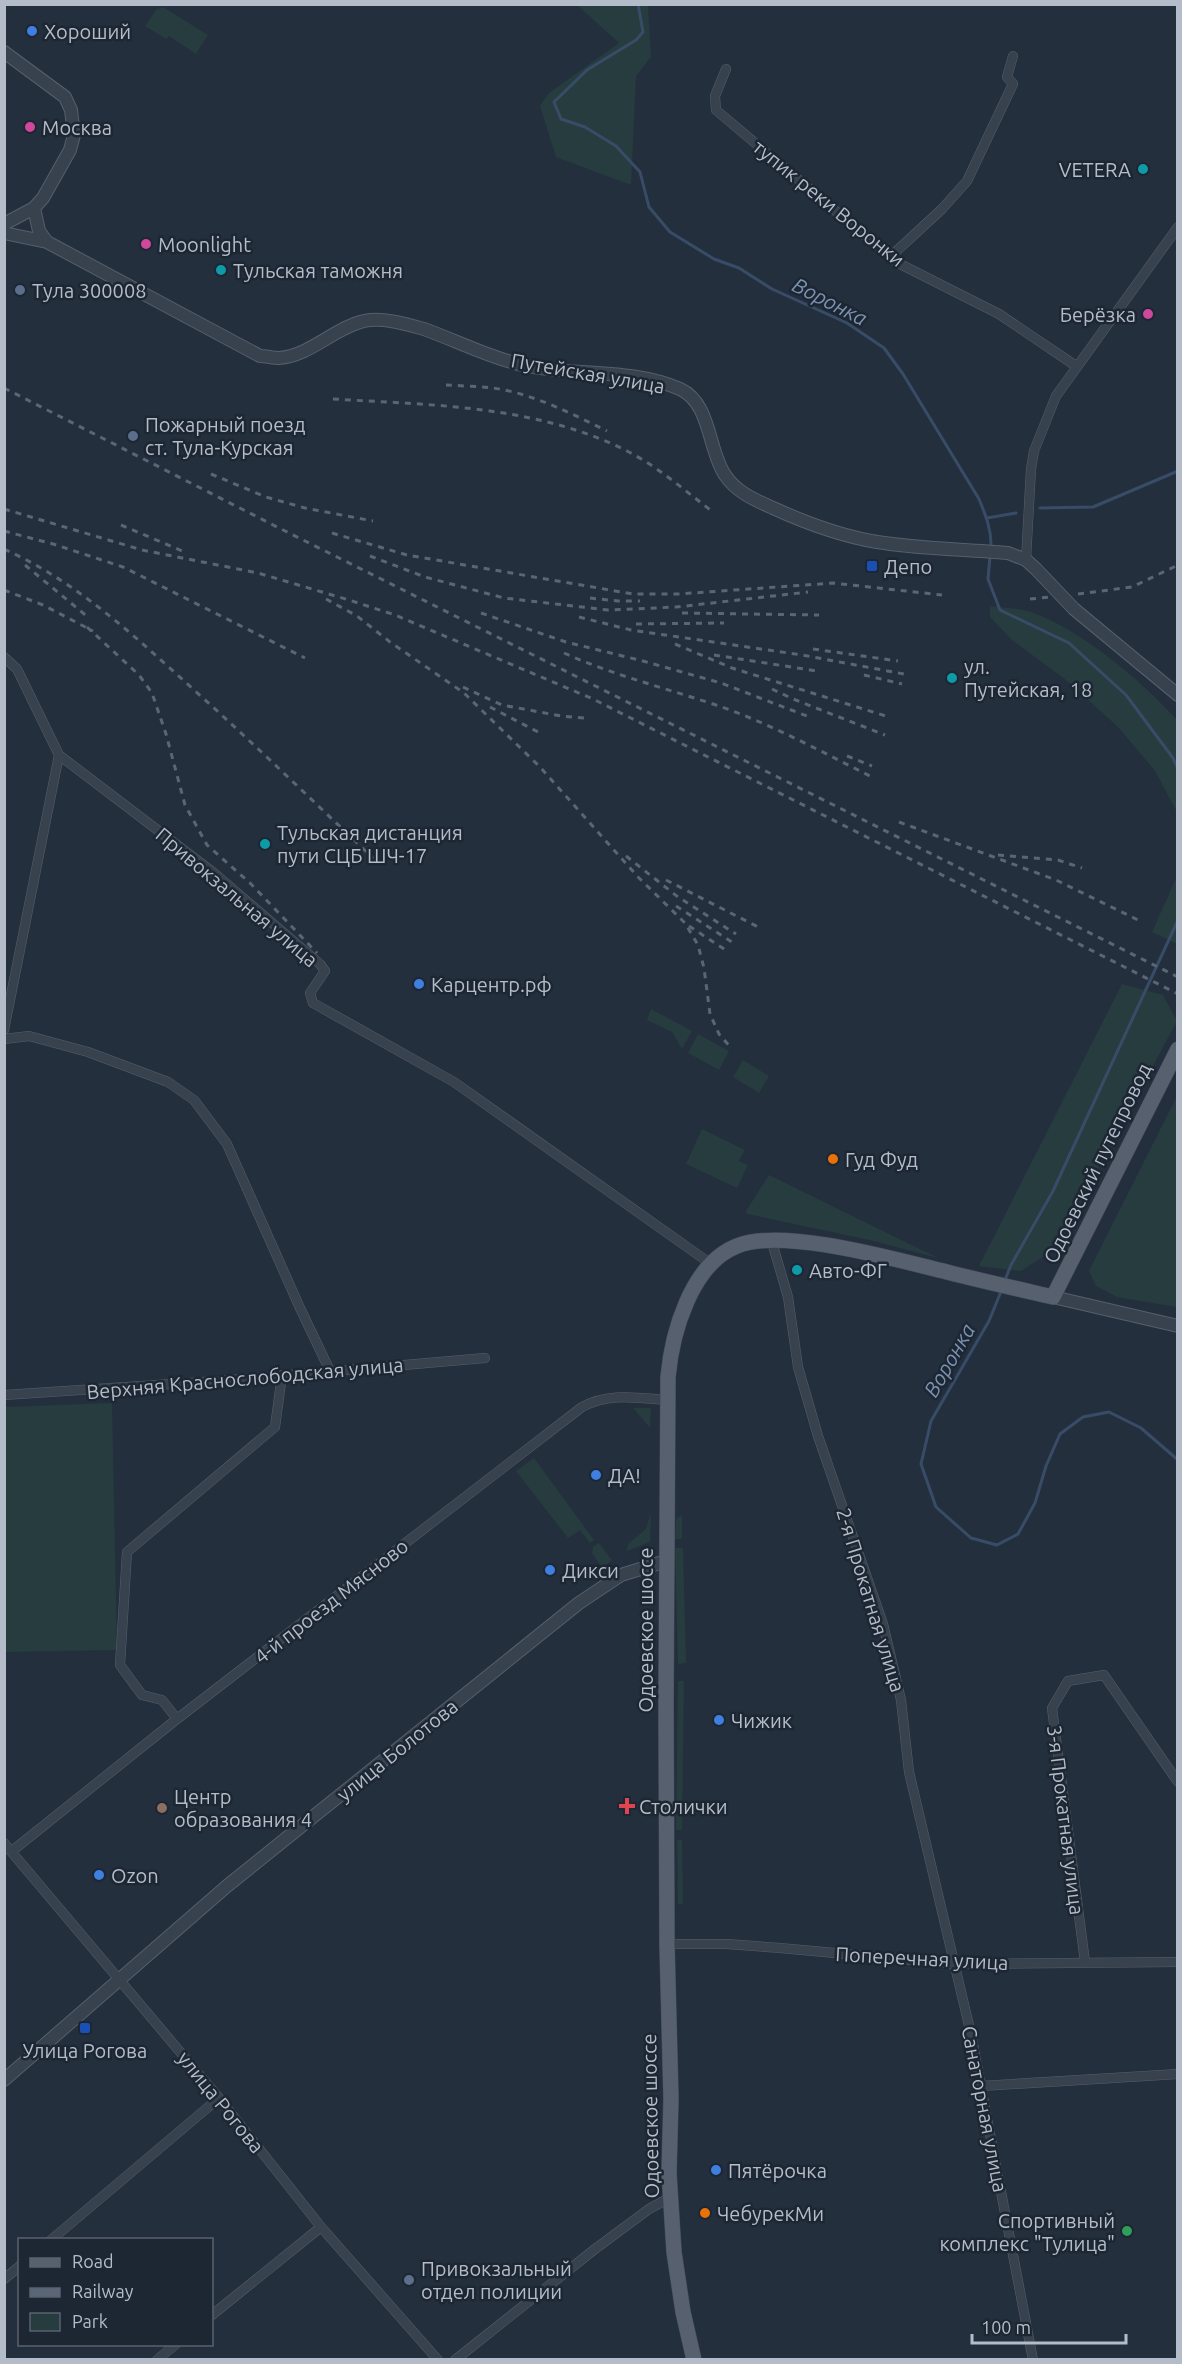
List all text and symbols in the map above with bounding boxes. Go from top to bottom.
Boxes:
place label: Хороший [44,20,131,43]
marker: Хороший [25,24,39,38]
place label: Москва [42,116,112,139]
marker: Москва [23,120,37,134]
street label: тупик реки Воронки [749,135,909,271]
place label: VETERA [1059,158,1131,181]
marker: VETERA [1136,162,1150,176]
place label: Moonlight [158,233,251,256]
marker: Moonlight [139,237,153,251]
place label: Тульская таможня [233,259,403,282]
marker: Тульская таможня [214,263,228,277]
water label: Воронка [789,272,871,330]
place label: Тула 300008 [32,279,146,302]
marker: Тула 300008 [13,283,27,297]
place label: Берёзка [1060,303,1136,326]
marker: Берёзка [1141,307,1155,321]
street label: Путейская улица [509,348,667,398]
place label: Пожарный поезд ст. Тула-Курская [145,413,306,459]
marker: Пожарный поезд ст. Тула-Курская [126,429,140,443]
place label: Депо [884,555,932,578]
marker: Депо [865,559,879,573]
place label: ул. Путейская, 18 [964,655,1092,701]
marker: ул. Путейская, 18 [945,671,959,685]
place label: Тульская дистанция пути СЦБ ШЧ-17 [277,821,463,867]
street label: Привокзальная улица [151,823,323,971]
marker: Тульская дистанция пути СЦБ ШЧ-17 [258,837,272,851]
place label: Карцентр.рф [431,973,552,996]
marker: Карцентр.рф [412,977,426,991]
street label: Одоевский путепровод [1039,1059,1156,1267]
place label: Гуд Фуд [845,1148,918,1171]
marker: Гуд Фуд [826,1152,840,1166]
place label: Авто-ФГ [809,1259,887,1282]
marker: Авто-ФГ [790,1263,804,1277]
water label: Воронка [919,1319,979,1401]
street label: Верхняя Краснослободская улица [86,1353,404,1403]
place label: ДА! [608,1464,641,1487]
marker: ДА! [589,1468,603,1482]
street label: 2-я Прокатная улица [832,1505,910,1695]
street label: 4-й проезд Мясново [250,1534,412,1668]
street label: Одоевское шоссе [634,1548,657,1712]
place label: Дикси [562,1559,619,1582]
marker: Дикси [543,1563,557,1577]
street label: улица Болотова [332,1694,462,1806]
place label: Чижик [731,1709,792,1732]
marker: Чижик [712,1713,726,1727]
street label: 3-я Прокатная улица [1043,1724,1089,1916]
place label: Центр образования 4 [174,1785,312,1831]
place label: Столички [639,1795,728,1818]
marker: Столички [620,1799,634,1813]
marker: Центр образования 4 [155,1801,169,1815]
place label: Ozon [111,1864,159,1887]
marker: Ozon [92,1868,106,1882]
street label: Поперечная улица [835,1942,1009,1974]
marker: Улица Рогова [78,2021,92,2035]
street label: Санаторная улица [958,2024,1012,2194]
street label: Одоевское шоссе [637,2033,663,2199]
place label: Улица Рогова [23,2039,147,2062]
street label: улица Рогова [173,2047,269,2157]
place label: Пятёрочка [728,2159,827,2182]
marker: Пятёрочка [709,2163,723,2177]
place label: ЧебурекМи [717,2202,824,2225]
marker: ЧебурекМи [698,2206,712,2220]
place label: Спортивный комплекс "Тулица" [939,2209,1115,2255]
marker: Спортивный комплекс "Тулица" [1120,2224,1134,2238]
legend [18,2238,213,2346]
text: Road [72,2251,114,2271]
place label: Привокзальный отдел полиции [421,2257,572,2303]
marker: Привокзальный отдел полиции [402,2273,416,2287]
text: Railway [72,2281,134,2301]
scale bar [972,2307,1126,2345]
text: Park [72,2311,108,2331]
text: 100 m [981,2317,1031,2337]

